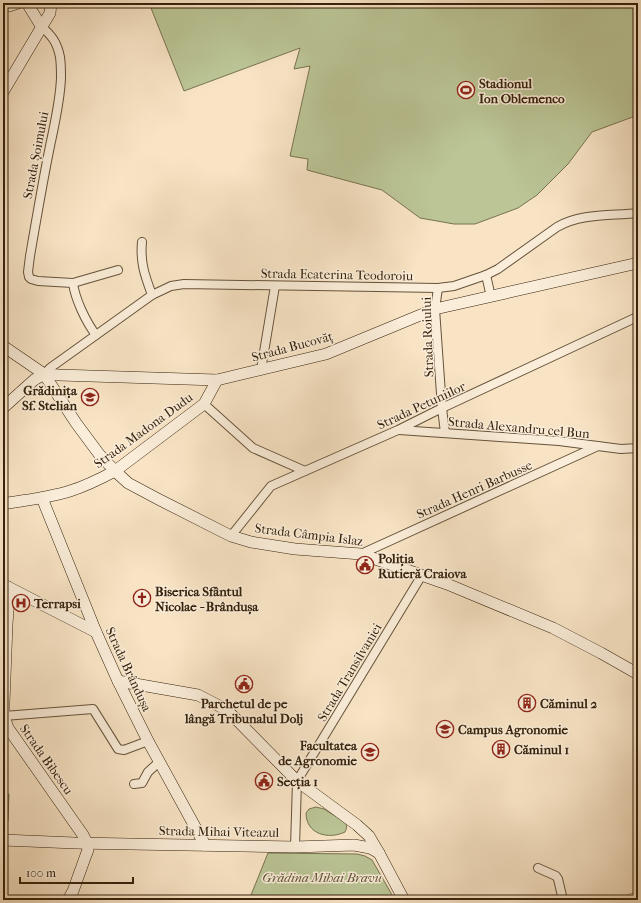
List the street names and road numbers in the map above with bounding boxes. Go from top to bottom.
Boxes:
street label: Strada Șoimului [20,110,51,200]
street label: Strada Ecaterina Teodoroiu [261,266,414,283]
street label: Strada Roiului [419,296,436,377]
street label: Strada Bucovăț [250,328,335,365]
street label: Strada Petuniilor [375,378,468,432]
street label: Strada Madona Dudu [91,389,196,471]
street label: Strada Alexandru cel Bun [448,414,591,441]
street label: Strada Henri Barbusse [414,457,535,522]
street label: Strada Câmpia Islaz [254,520,364,549]
street label: Strada Transilvaniei [314,620,385,724]
street label: Strada Brândușa [102,625,155,715]
street label: Strada Bibescu [17,721,77,798]
street label: Strada Mihai Viteazul [159,823,280,840]

